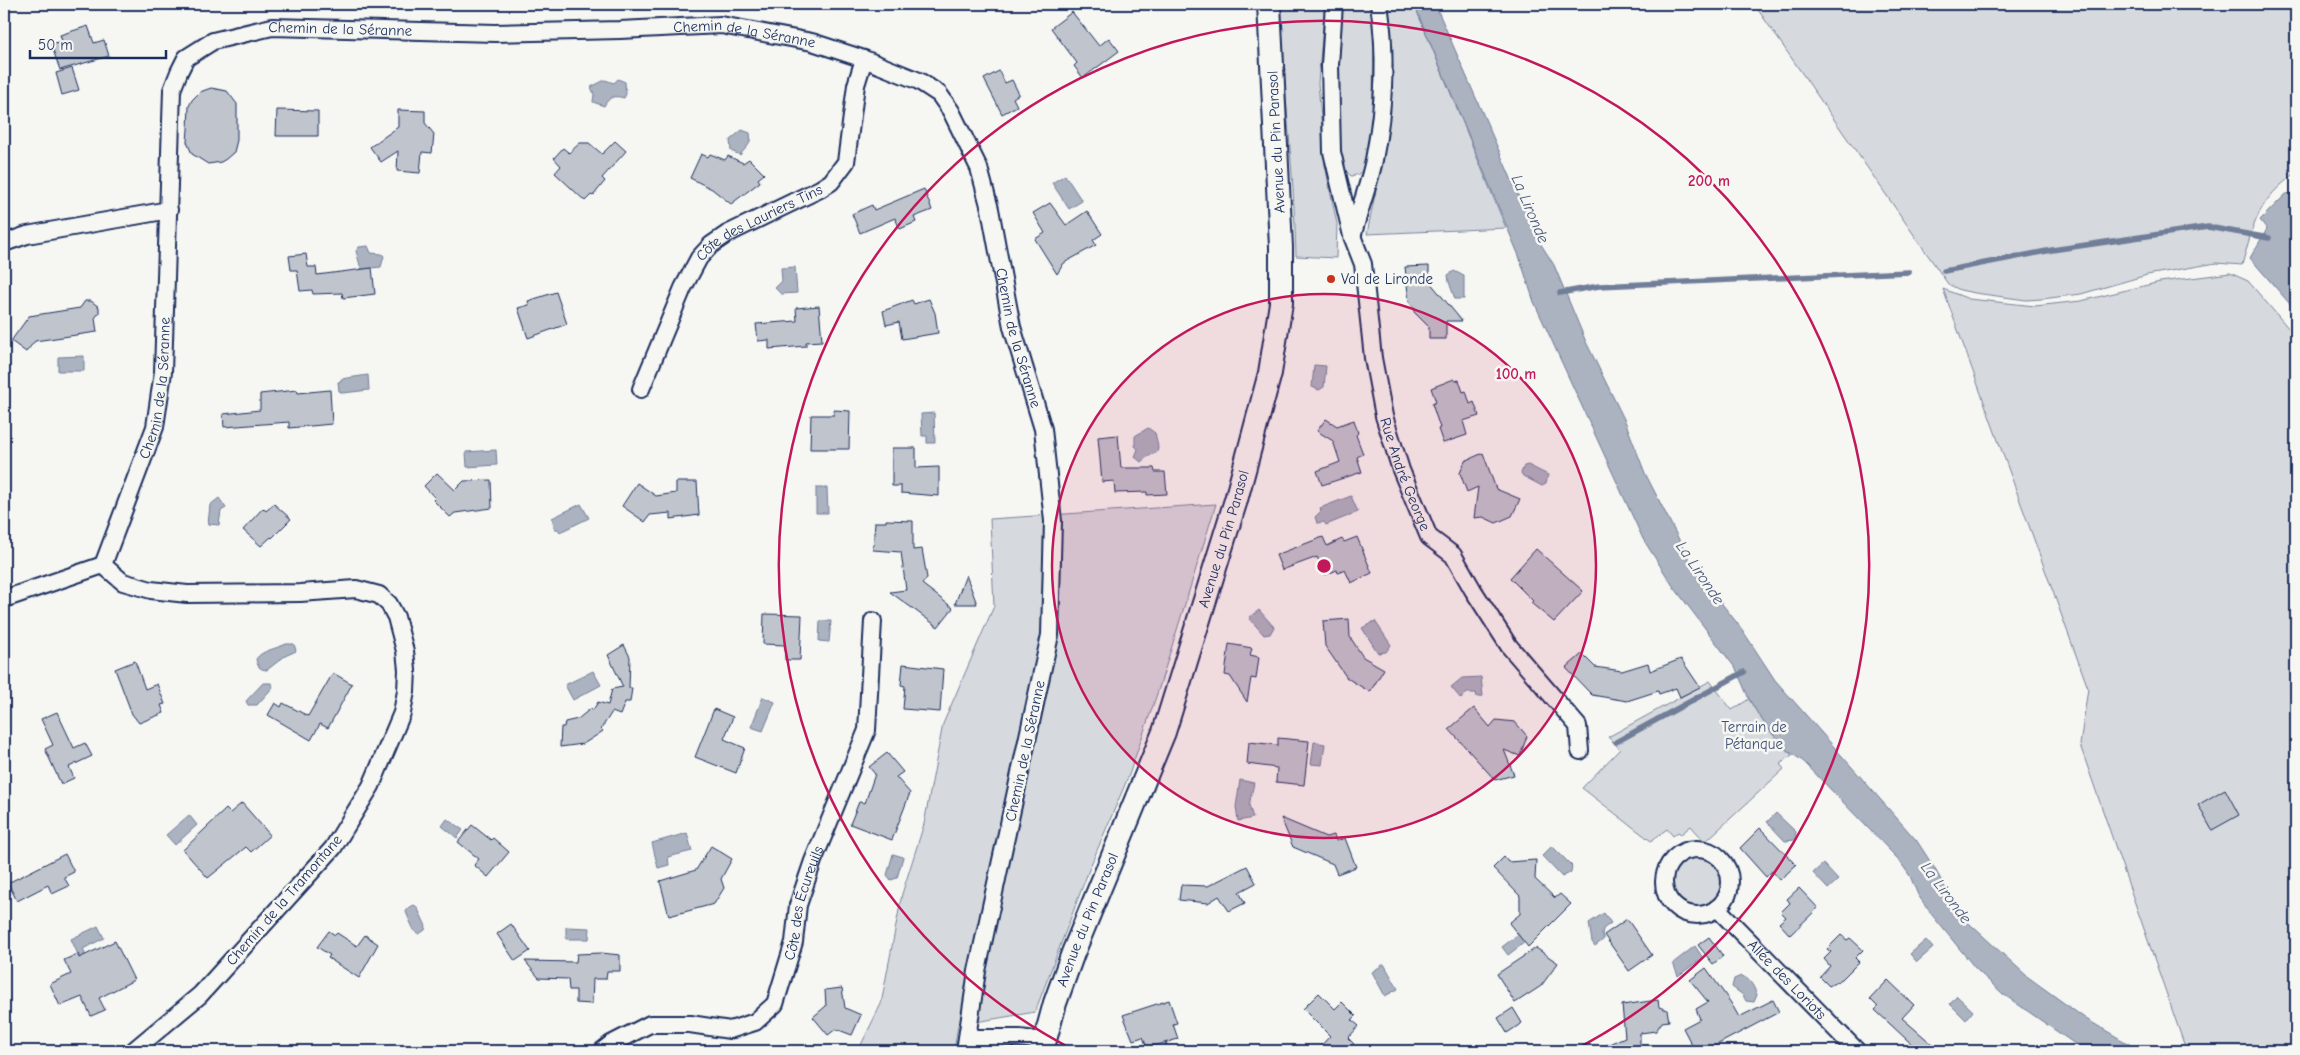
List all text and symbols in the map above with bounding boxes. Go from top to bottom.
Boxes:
street label: Chemin de la Séranne [673,16,817,52]
street label: Chemin de la Séranne [268,18,413,40]
scale bar [30,28,166,60]
text: 50 m [38,36,73,54]
street label: Avenue du Pin Parasol [1263,70,1289,214]
water label: La Lironde [1508,172,1552,246]
text: 200 m [1688,172,1730,190]
street label: Côte des Lauriers Tins [692,180,825,265]
street label: Chemin de la Séranne [992,266,1045,410]
place label: Val de Lironde [1341,270,1433,288]
marker: Val de Lironde [1325,273,1337,285]
street label: Chemin de la Séranne [135,316,174,461]
text: 100 m [1496,365,1536,383]
street label: Rue André George [1376,415,1435,534]
street label: Avenue du Pin Parasol [1194,468,1253,610]
water label: La Lironde [1672,538,1728,608]
centre of rings [1315,557,1333,575]
street label: Chemin de la Séranne [1001,678,1049,823]
park label: Terrain de Pétanque [1721,718,1787,753]
street label: Chemin de la Tramontane [222,830,346,969]
street label: Côte des Écureuils [780,843,827,962]
street label: Avenue du Pin Parasol [1053,850,1122,989]
water label: La Lironde [1917,859,1975,927]
street label: Allée des Loriots [1744,936,1830,1023]

